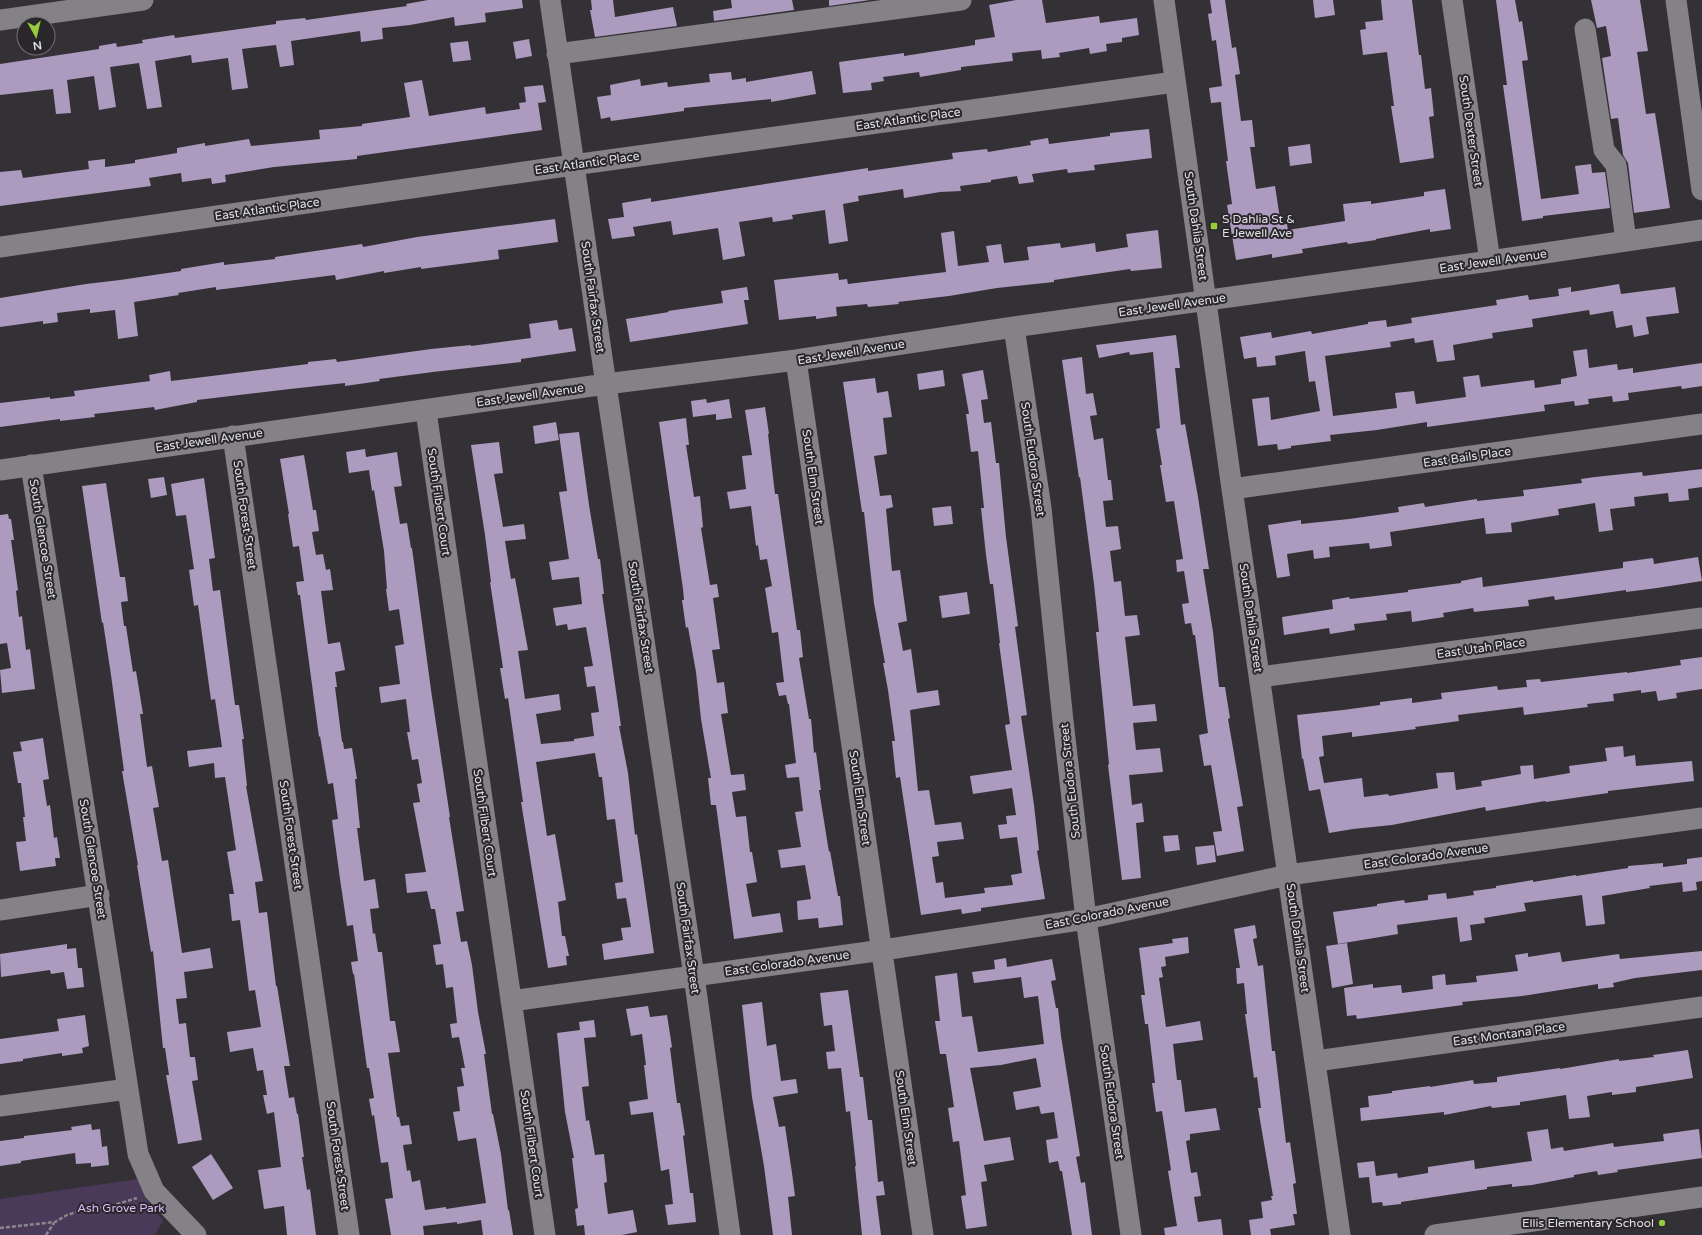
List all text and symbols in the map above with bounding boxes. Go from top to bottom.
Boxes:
north arrow [16,16,56,56]
text: N [32,38,43,52]
street label: South Dexter Street [1456,74,1486,188]
street label: East Atlantic Place [855,105,962,133]
street label: East Atlantic Place [534,149,641,177]
street label: South Dahlia Street [1181,171,1211,282]
street label: East Atlantic Place [214,195,321,223]
place label: S Dahlia St & E Jewell Ave [1222,212,1295,240]
marker: S Dahlia St & E Jewell Ave [1209,221,1219,231]
street label: South Fairfax Street [578,240,608,354]
street label: East Jewell Avenue [1438,247,1548,275]
street label: East Jewell Avenue [1117,291,1227,319]
street label: East Jewell Avenue [796,337,906,367]
street label: East Jewell Avenue [475,381,585,409]
street label: South Eudora Street [1018,401,1048,518]
street label: East Jewell Avenue [154,426,264,454]
street label: South Elm Street [799,428,827,526]
street label: East Bails Place [1422,444,1512,470]
street label: South Filbert Court [425,447,454,557]
street label: South Forest Street [230,460,260,571]
street label: South Glencoe Street [27,478,59,600]
street label: South Fairfax Street [625,560,657,674]
street label: South Dahlia Street [1236,563,1266,674]
street label: East Utah Place [1436,635,1526,661]
street label: South Eudora Street [1057,722,1083,839]
street label: South Elm Street [846,749,874,847]
street label: South Filbert Court [471,768,500,878]
street label: South Forest Street [276,780,306,891]
street label: South Glencoe Street [77,798,109,920]
street label: East Colorado Avenue [1363,840,1489,872]
street label: South Fairfax Street [673,881,703,995]
street label: South Dahlia Street [1283,883,1313,994]
street label: East Colorado Avenue [1044,894,1170,932]
street label: East Colorado Avenue [724,947,850,979]
street label: East Montana Place [1452,1019,1566,1049]
street label: South Eudora Street [1097,1044,1127,1161]
street label: South Elm Street [892,1069,920,1167]
street label: South Filbert Court [518,1089,547,1199]
street label: South Forest Street [323,1101,353,1212]
park label: Ash Grove Park [77,1201,165,1215]
place label: Ellis Elementary School [1522,1216,1654,1230]
marker: Ellis Elementary School [1657,1218,1667,1228]

